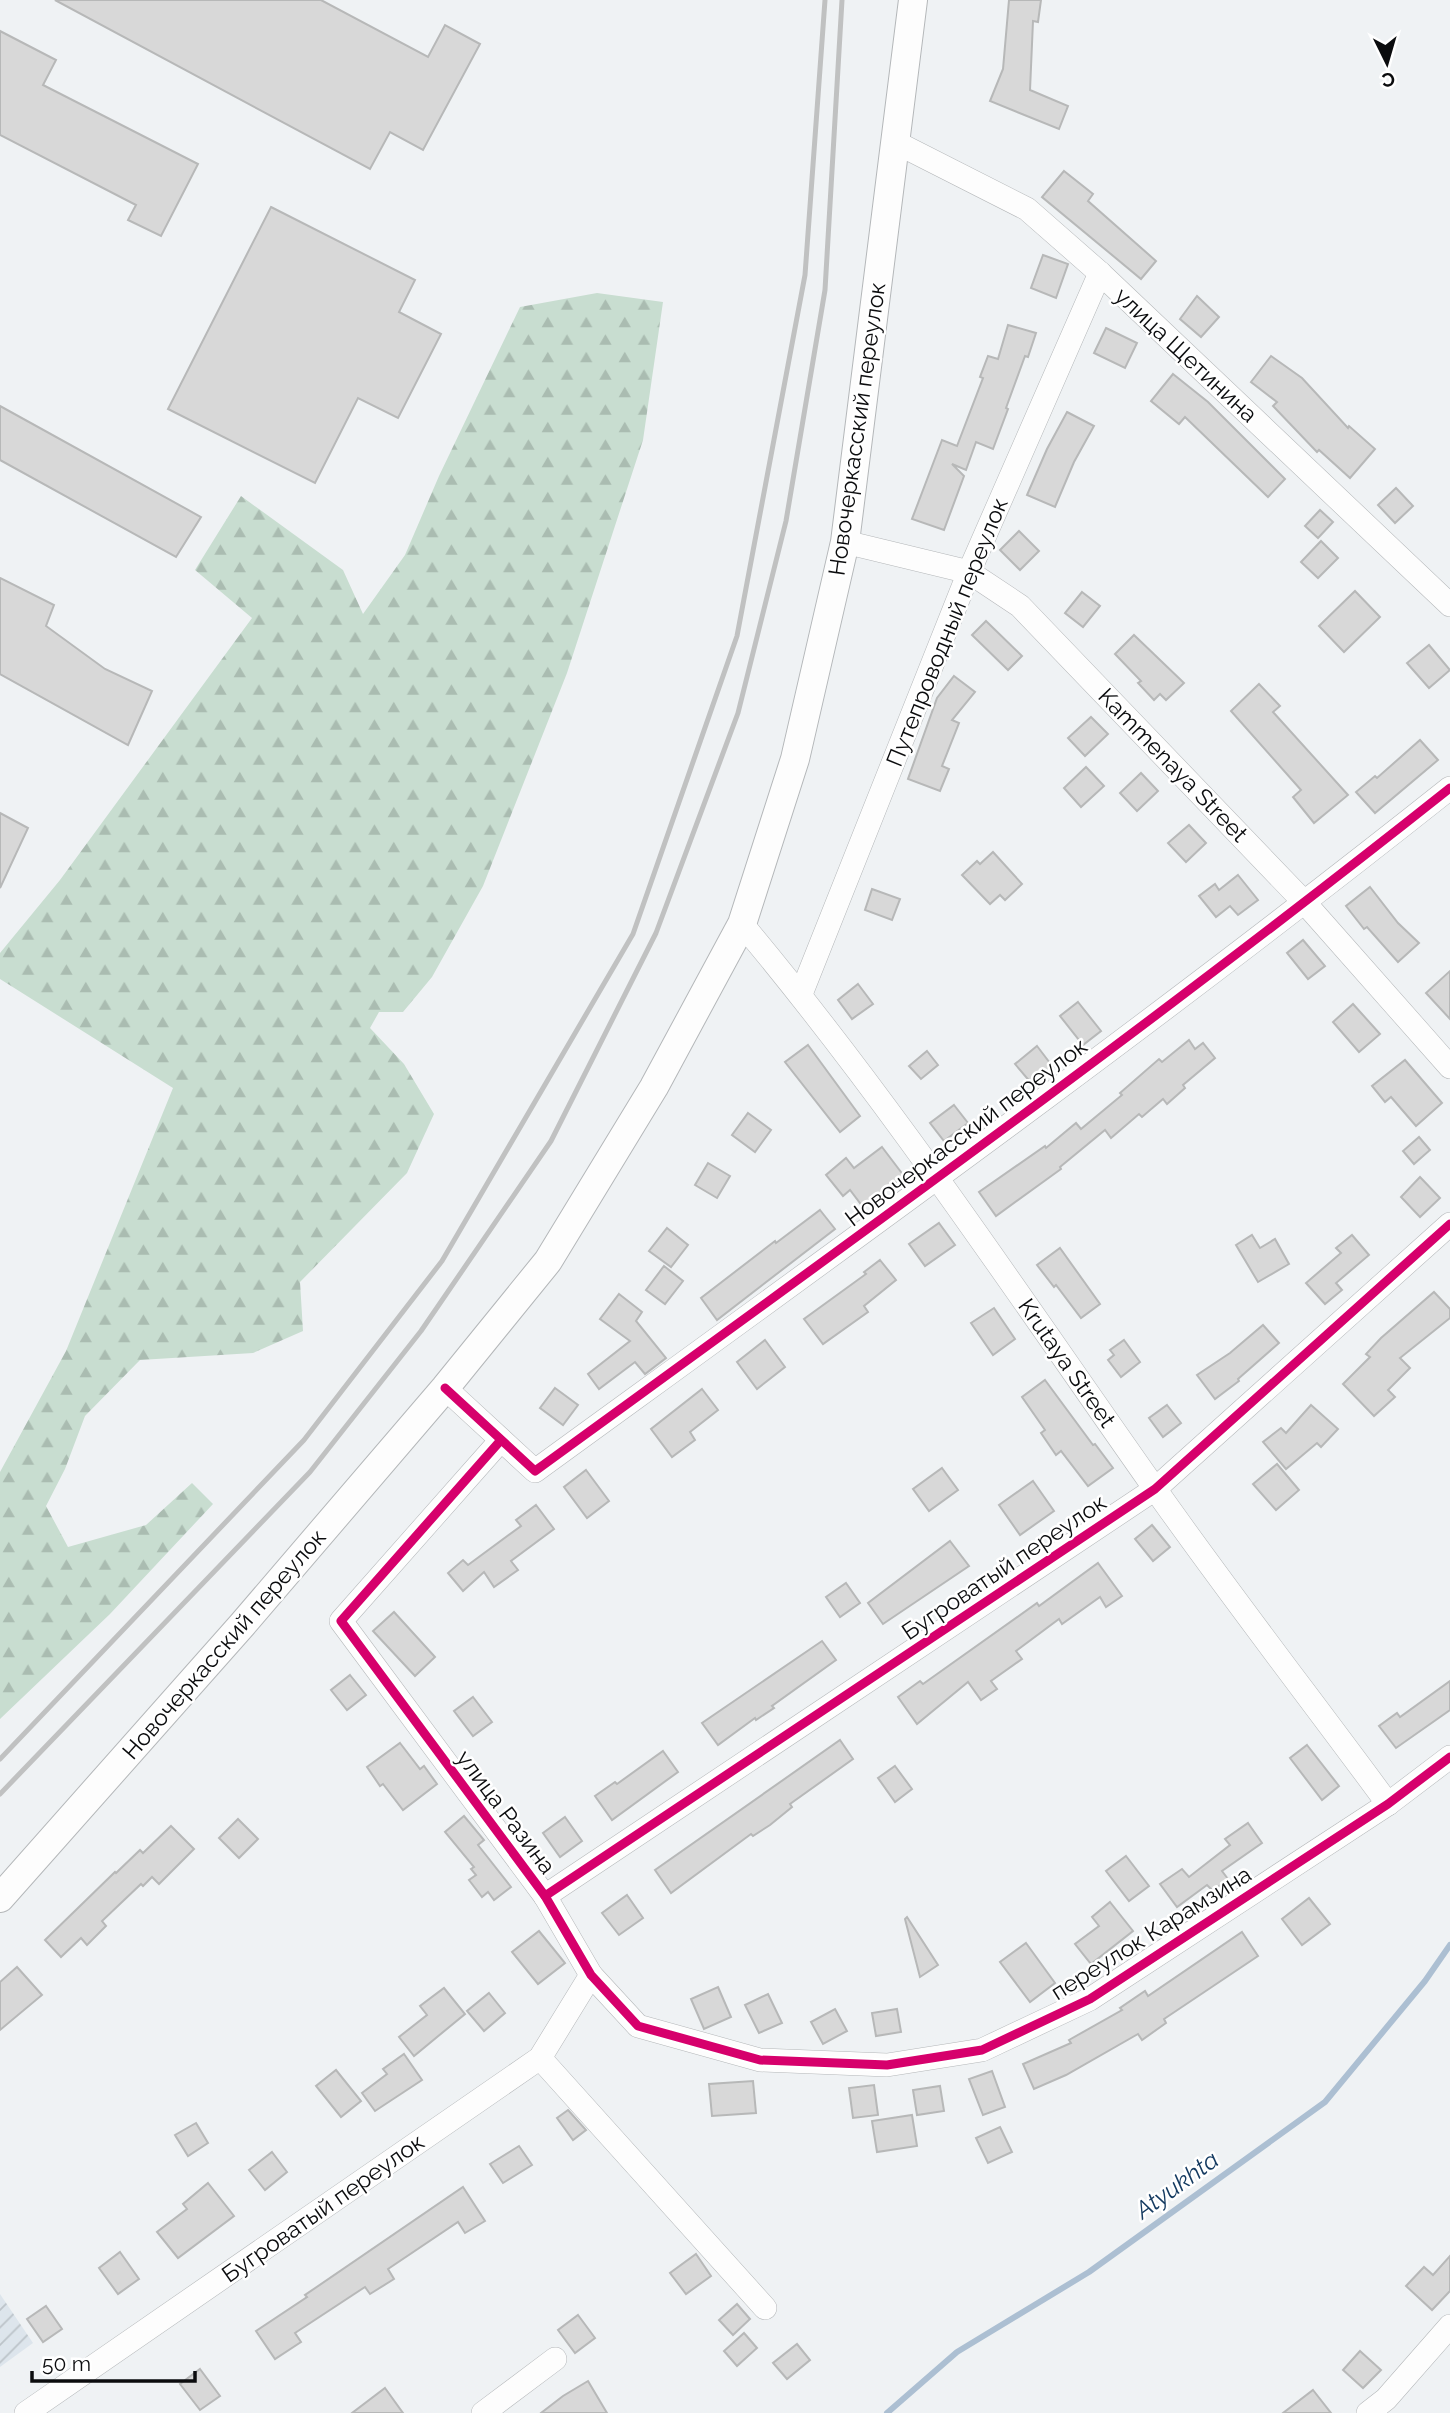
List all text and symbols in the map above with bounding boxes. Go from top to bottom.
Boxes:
north arrow [1352,28,1422,98]
text: С [1381,68,1396,91]
street label: Новочеркасский переулок [823,281,890,577]
street label: улица Щетинина [1110,282,1263,428]
street label: Путепроводный переулок [880,494,1013,770]
street label: Kammenaya Street [1093,682,1254,847]
street label: Новочеркасский переулок [839,1032,1092,1231]
street label: Krutaya Street [1013,1293,1122,1432]
street label: Бугроватый переулок [896,1488,1111,1645]
street label: Новочеркасский переулок [116,1523,331,1764]
street label: улица Разина [451,1745,562,1879]
street label: переулок Карамзина [1046,1860,1256,2005]
street label: Бугроватый переулок [216,2128,429,2288]
water label: Atyukhta [1128,2145,1224,2226]
scale bar [32,2340,194,2384]
text: 50 m [42,2351,91,2376]

